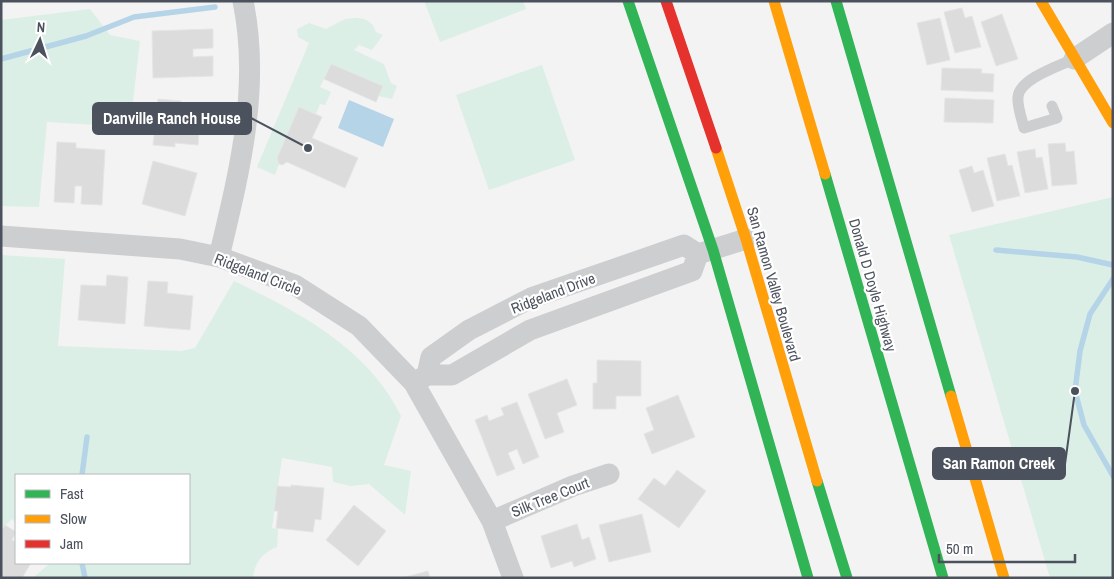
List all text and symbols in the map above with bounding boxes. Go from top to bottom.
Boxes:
north arrow [15,15,65,65]
text: N [36,18,46,36]
callout: Danville Ranch House [93,103,251,134]
text: Danville Ranch House [103,107,241,129]
street label: San Ramon Valley Boulevard [742,204,806,364]
street label: Donald D Doyle Highway [844,216,902,355]
street label: Ridgeland Circle [211,248,305,300]
street label: Ridgeland Drive [508,267,598,319]
callout: San Ramon Creek [933,448,1065,479]
text: San Ramon Creek [943,452,1056,474]
street label: Silk Tree Court [508,472,593,522]
legend [15,474,190,564]
text: Fast [60,483,84,504]
text: Slow [60,508,87,529]
scale bar [939,532,1075,564]
text: Jam [60,533,83,554]
text: 50 m [946,538,973,559]

